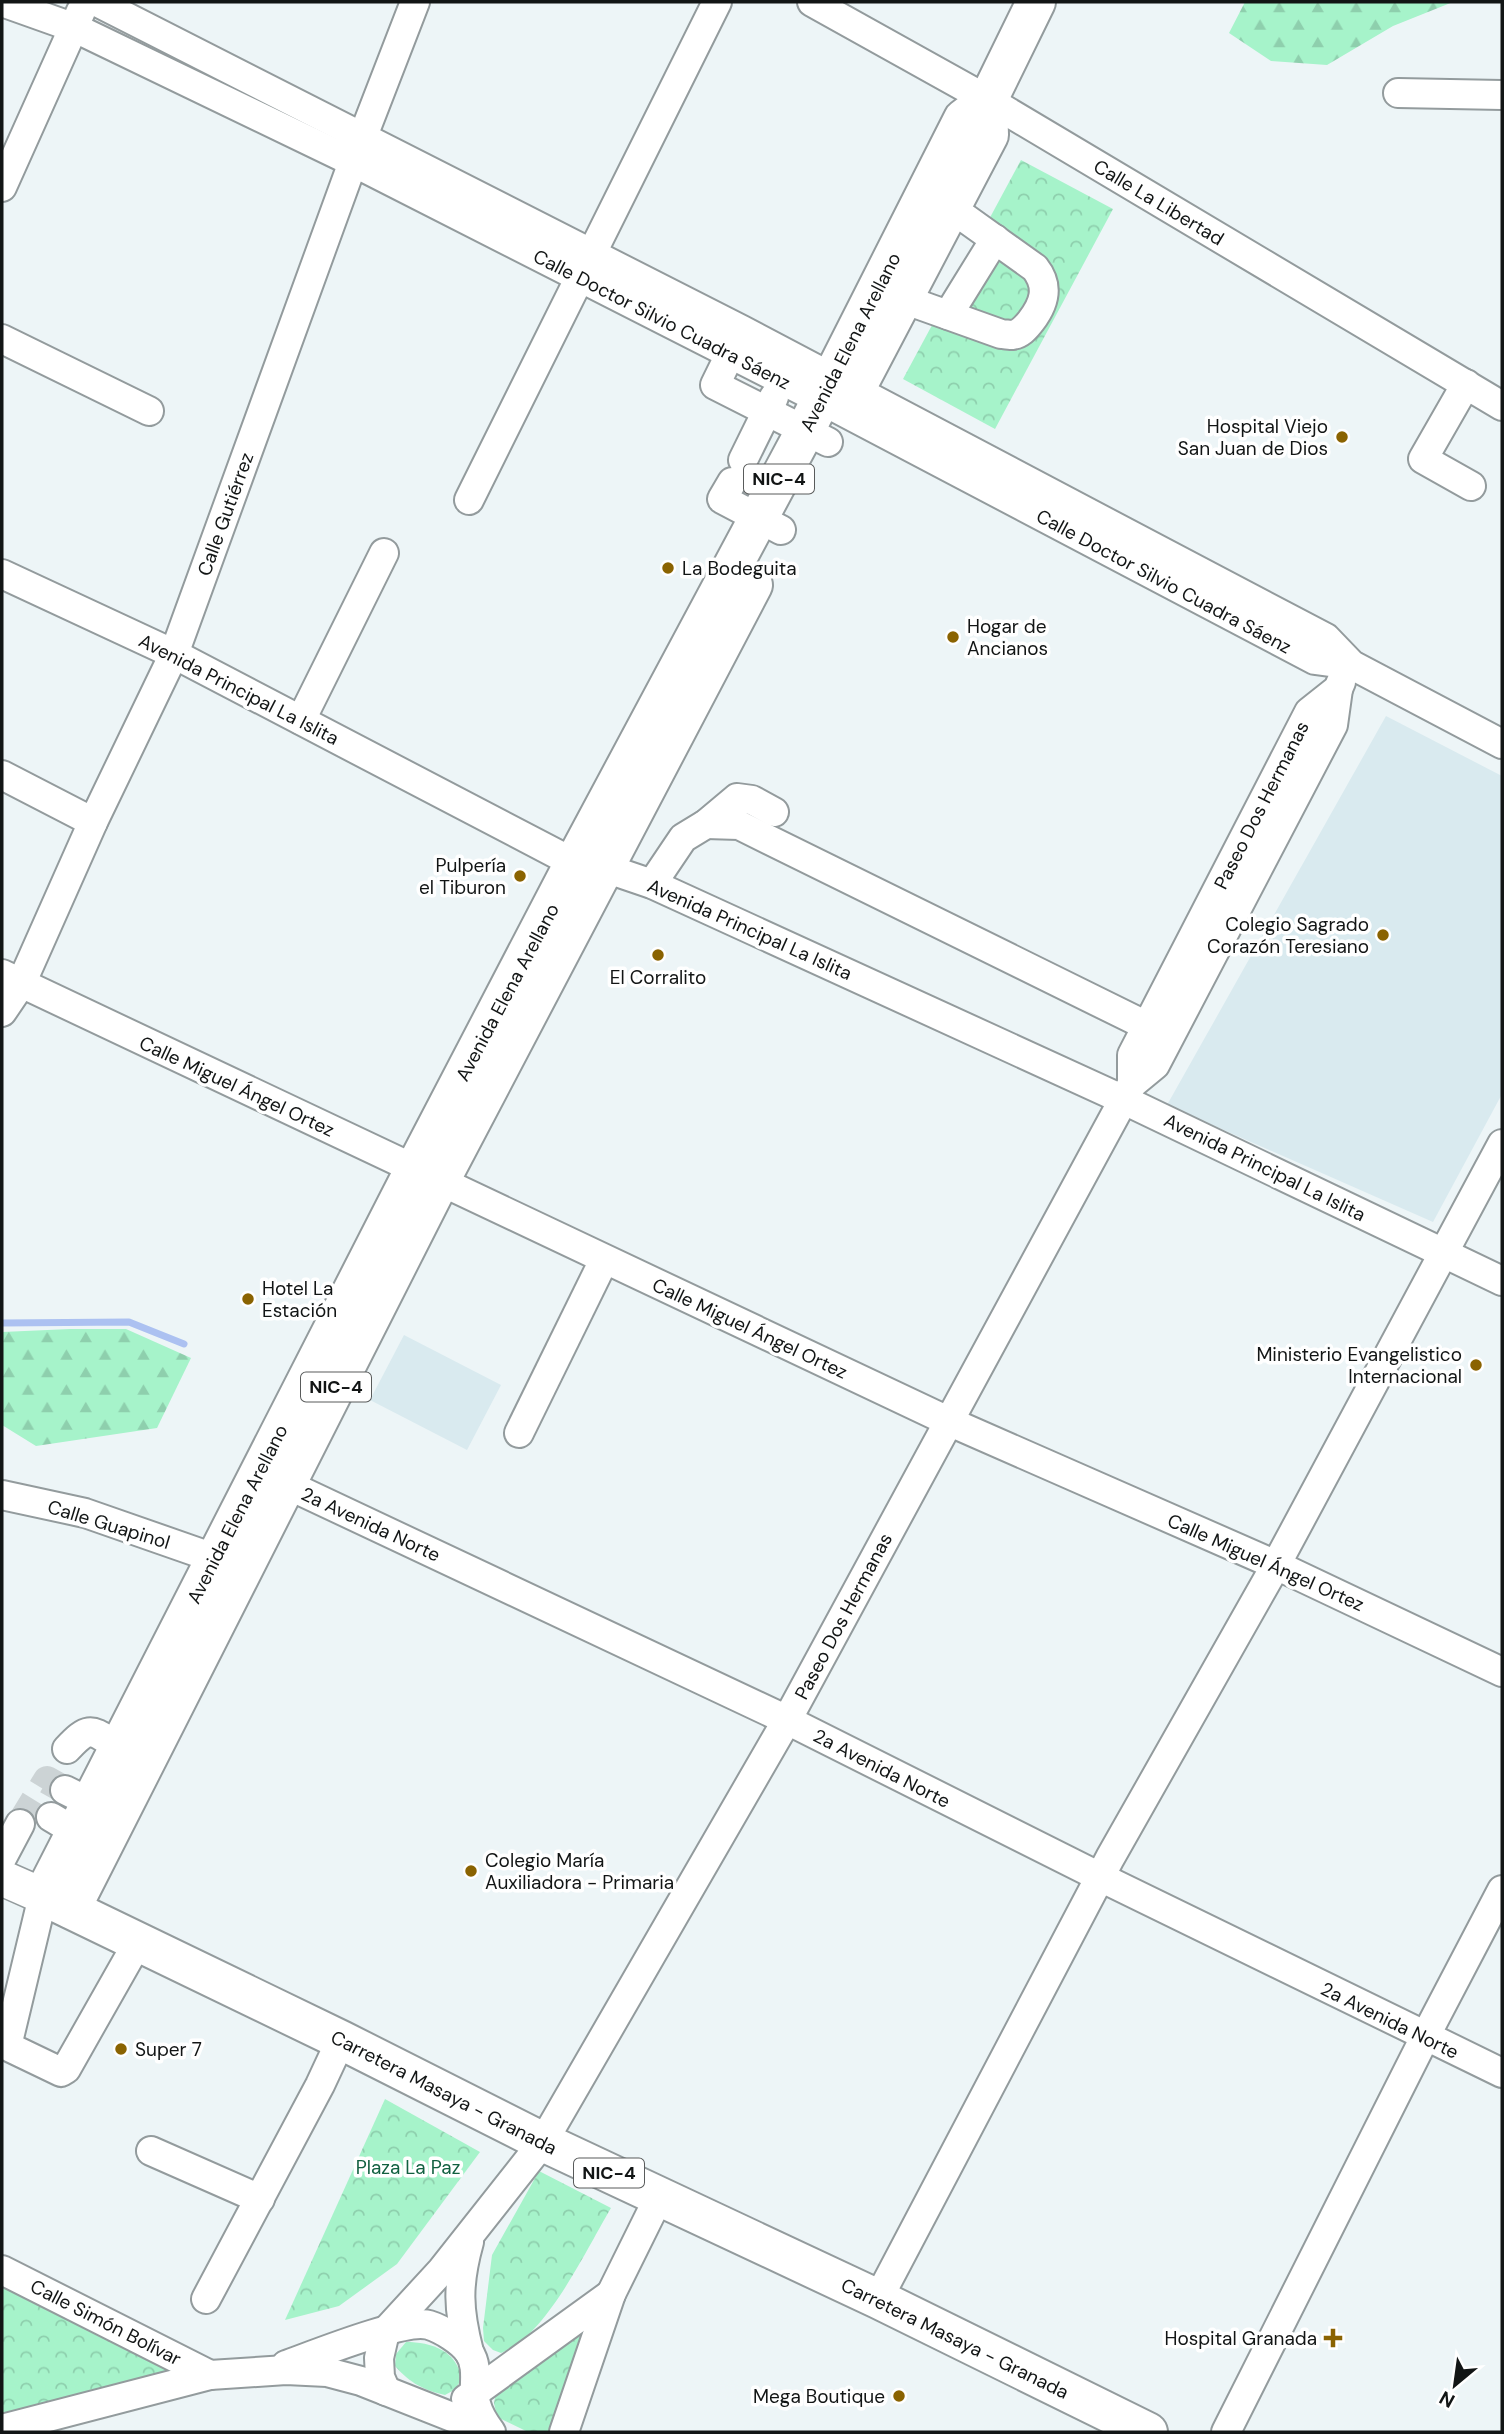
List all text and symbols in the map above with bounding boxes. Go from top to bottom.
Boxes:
street label: Calle La Libertad [1089,154,1228,251]
street label: Calle Doctor Silvio Cuadra Sáenz [529,244,795,395]
street label: Avenida Elena Arellano [794,248,906,436]
place label: Hospital Viejo San Juan de Dios [1178,414,1328,461]
marker: Hospital Viejo San Juan de Dios [1334,429,1350,445]
street label: Calle Gutiérrez [192,449,259,579]
road number: NIC-4 [744,464,814,494]
street label: Calle Doctor Silvio Cuadra Sáenz [1032,503,1296,659]
place label: La Bodeguita [682,556,797,581]
marker: La Bodeguita [660,560,676,576]
place label: Hogar de Ancianos [967,614,1048,661]
street label: Avenida Principal La Islita [135,628,343,751]
marker: Hogar de Ancianos [945,629,961,645]
street label: Paseo Dos Hermanas [1208,717,1315,893]
place label: Pulpería el Tiburon [419,853,506,900]
marker: Pulpería el Tiburon [512,868,528,884]
street label: Avenida Principal La Islita [644,873,856,986]
street label: Avenida Elena Arellano [450,899,565,1085]
place label: Colegio Sagrado Corazón Teresiano [1207,912,1369,959]
marker: Colegio Sagrado Corazón Teresiano [1375,927,1391,943]
marker: El Corralito [650,947,666,963]
place label: El Corralito [610,965,706,990]
street label: Calle Miguel Ángel Ortez [135,1030,338,1143]
street label: Avenida Principal La Islita [1160,1108,1370,1227]
street label: Calle Miguel Ángel Ortez [648,1272,851,1385]
place label: Hotel La Estación [262,1276,337,1323]
marker: Hotel La Estación [240,1291,256,1307]
place label: Ministerio Evangelistico Internacional [1256,1342,1462,1389]
marker: Ministerio Evangelistico Internacional [1468,1357,1484,1373]
road number: NIC-4 [301,1372,371,1402]
street label: Avenida Elena Arellano [181,1420,293,1608]
street label: 2a Avenida Norte [297,1481,444,1568]
street label: Calle Guapinol [45,1494,173,1555]
street label: Calle Miguel Ángel Ortez [1164,1508,1368,1617]
street label: Paseo Dos Hermanas [789,1529,898,1704]
street label: 2a Avenida Norte [809,1723,954,1814]
place label: Colegio María Auxiliadora - Primaria [485,1848,674,1895]
marker: Colegio María Auxiliadora - Primaria [463,1863,479,1879]
street label: 2a Avenida Norte [1317,1976,1463,2065]
street label: Carretera Masaya - Granada [327,2024,561,2160]
place label: Super 7 [135,2037,202,2062]
marker: Super 7 [113,2041,129,2057]
park label: Plaza La Paz [356,2155,460,2180]
road number: NIC-4 [574,2158,644,2188]
street label: Carretera Masaya - Granada [837,2272,1073,2405]
street label: Calle Simón Bolívar [26,2274,185,2371]
place label: Hospital Granada [1164,2326,1317,2351]
marker: Hospital Granada [1323,2328,1343,2348]
north arrow [1420,2350,1490,2420]
place label: Mega Boutique [753,2384,885,2409]
text: N [1435,2385,1459,2414]
marker: Mega Boutique [891,2388,907,2404]

